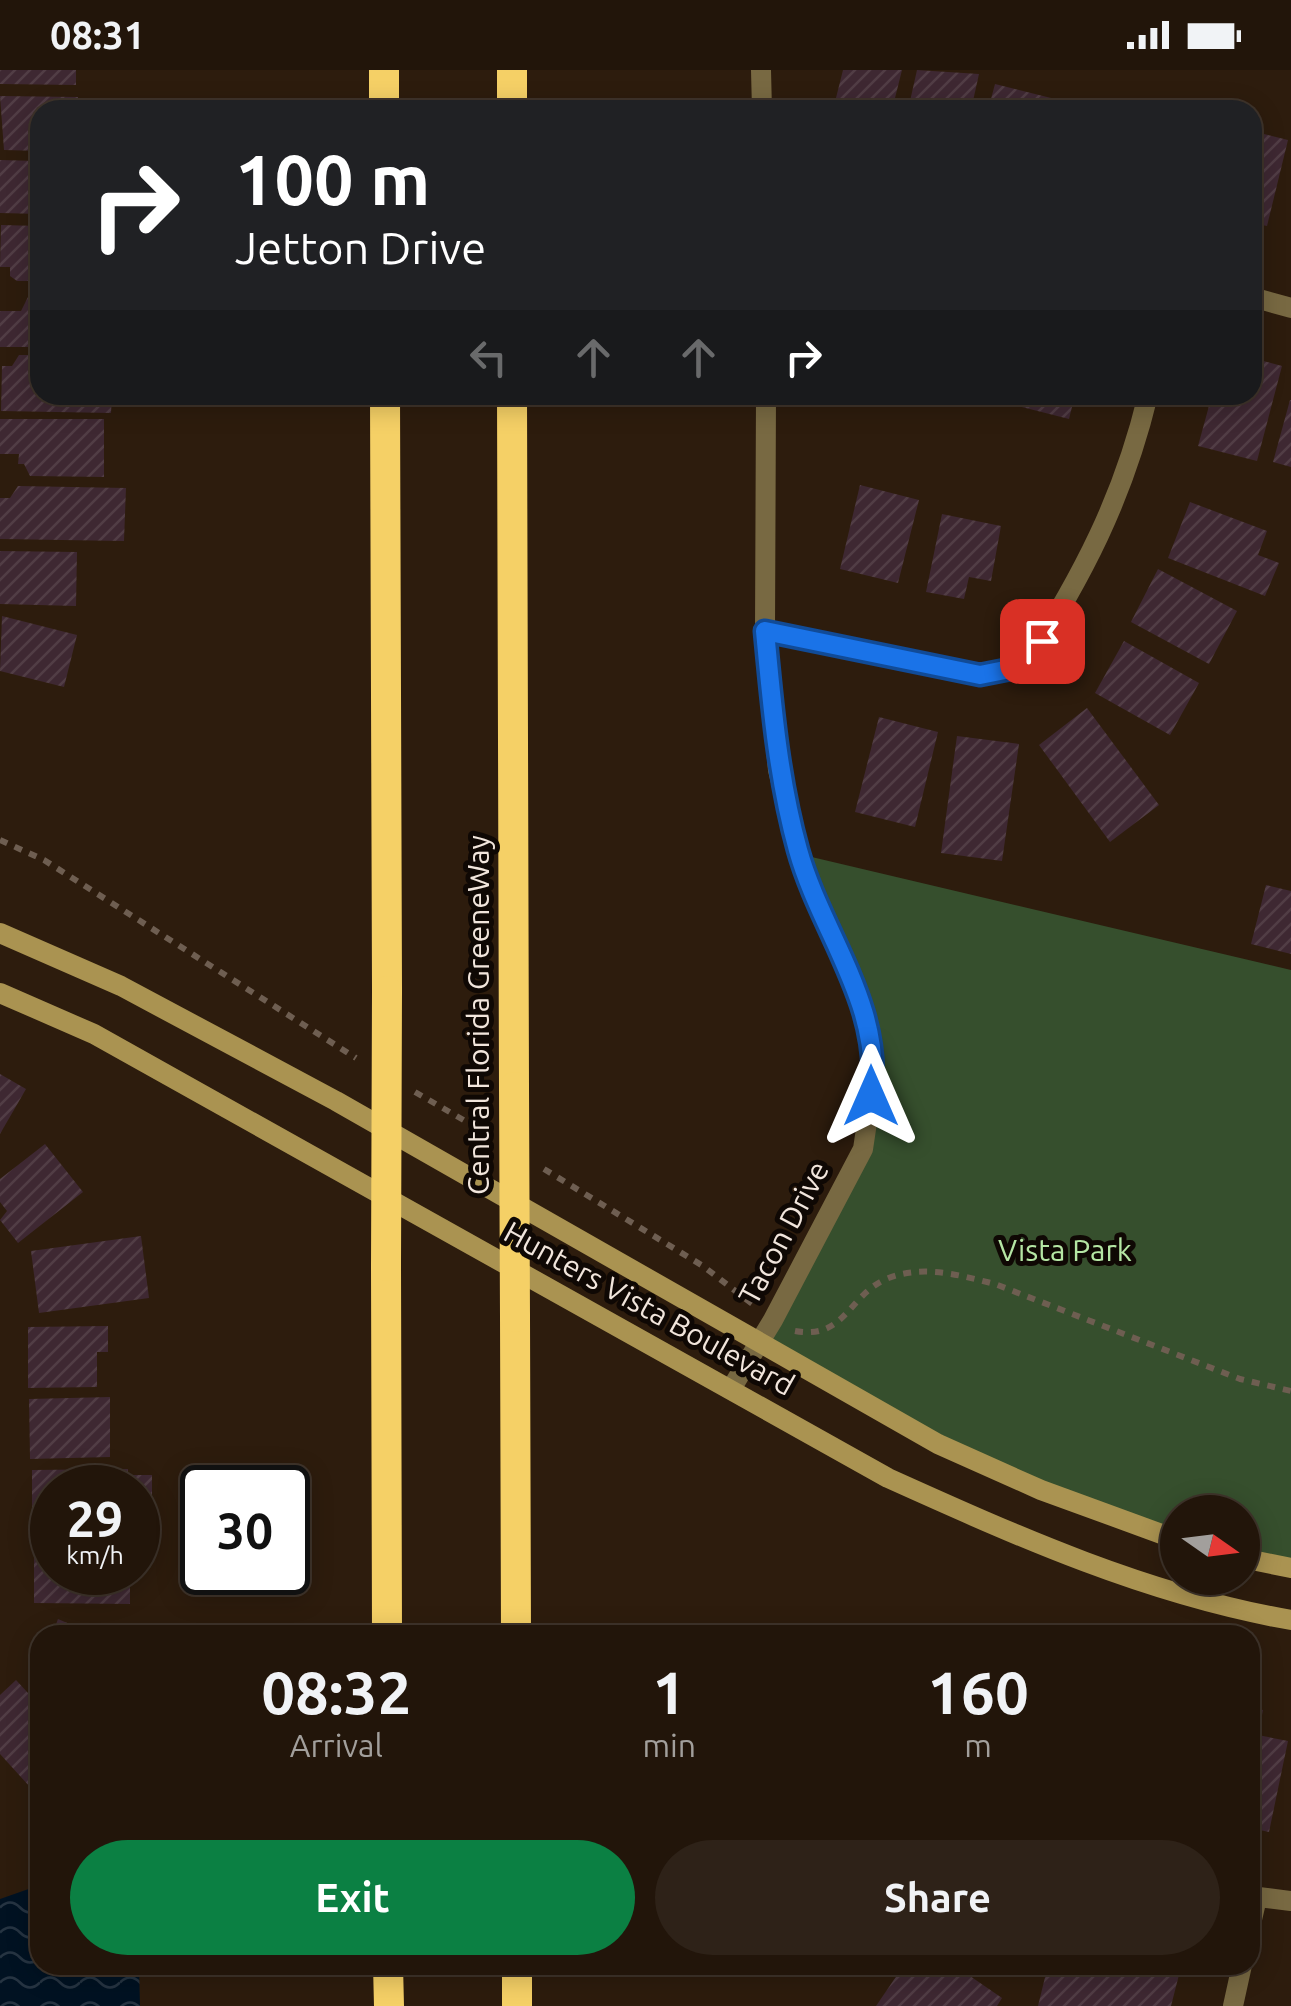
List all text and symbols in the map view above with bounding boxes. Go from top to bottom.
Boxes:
text: 08:31 [50,14,145,56]
icon: right [70,140,200,270]
text: 100 m [235,140,430,218]
text: Jetton Drive [235,222,486,273]
icon: left [461,330,516,385]
icon: ahead [566,330,621,385]
icon: ahead [671,330,726,385]
icon: right [776,330,831,385]
pin [1000,599,1085,684]
icon: arrive [1015,614,1070,669]
street label: Central Florida GreeneWay [461,835,495,1195]
position arrow [819,1044,923,1148]
street label: Tacon Drive [731,1155,835,1310]
street label: Hunters Vista Boulevard [499,1214,800,1402]
park label: Vista Park [998,1233,1132,1267]
speed limit sign: 30 [180,1465,310,1595]
text: 29 [67,1490,123,1546]
north arrow [1160,1495,1260,1595]
map controls [1160,1495,1260,1595]
text: km/h [66,1541,124,1569]
text: 08:32 [261,1658,411,1725]
text: 1 [652,1658,686,1725]
text: 160 [927,1658,1029,1725]
text: Arrival [290,1727,383,1763]
text: min [642,1727,696,1763]
text: m [964,1727,992,1763]
button: Exit [70,1840,635,1955]
button: Share [655,1840,1220,1955]

